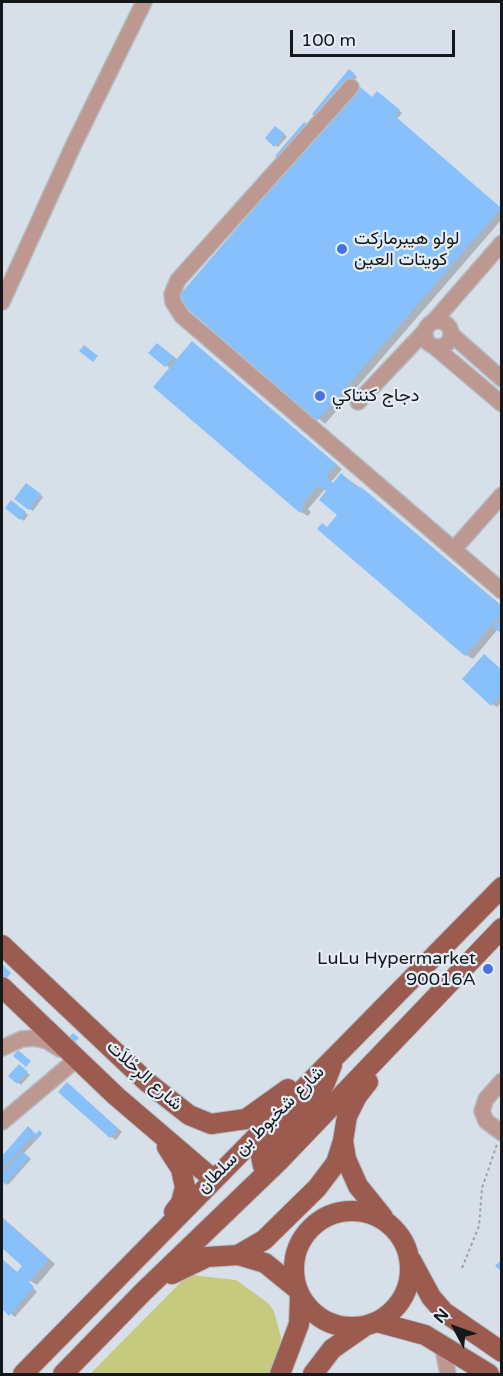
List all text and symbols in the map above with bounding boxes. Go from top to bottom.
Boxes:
scale bar [293,18,458,56]
text: 100 m [301,29,356,51]
place label: لولو هيبرماركت كويتات العين [354,228,459,270]
marker: لولو هيبرماركت كويتات العين [335,242,349,256]
place label: دجاج كنتاكي [332,385,419,407]
marker: دجاج كنتاكي [313,389,327,403]
place label: LuLu Hypermarket 90016A [317,948,476,990]
marker: LuLu Hypermarket 90016A [481,962,495,976]
street label: شارع الرِحْلاَت [102,1036,186,1116]
street label: شارع شخبوط بن سلطان [193,1062,329,1198]
north arrow [425,1298,485,1358]
text: N [430,1305,453,1328]

